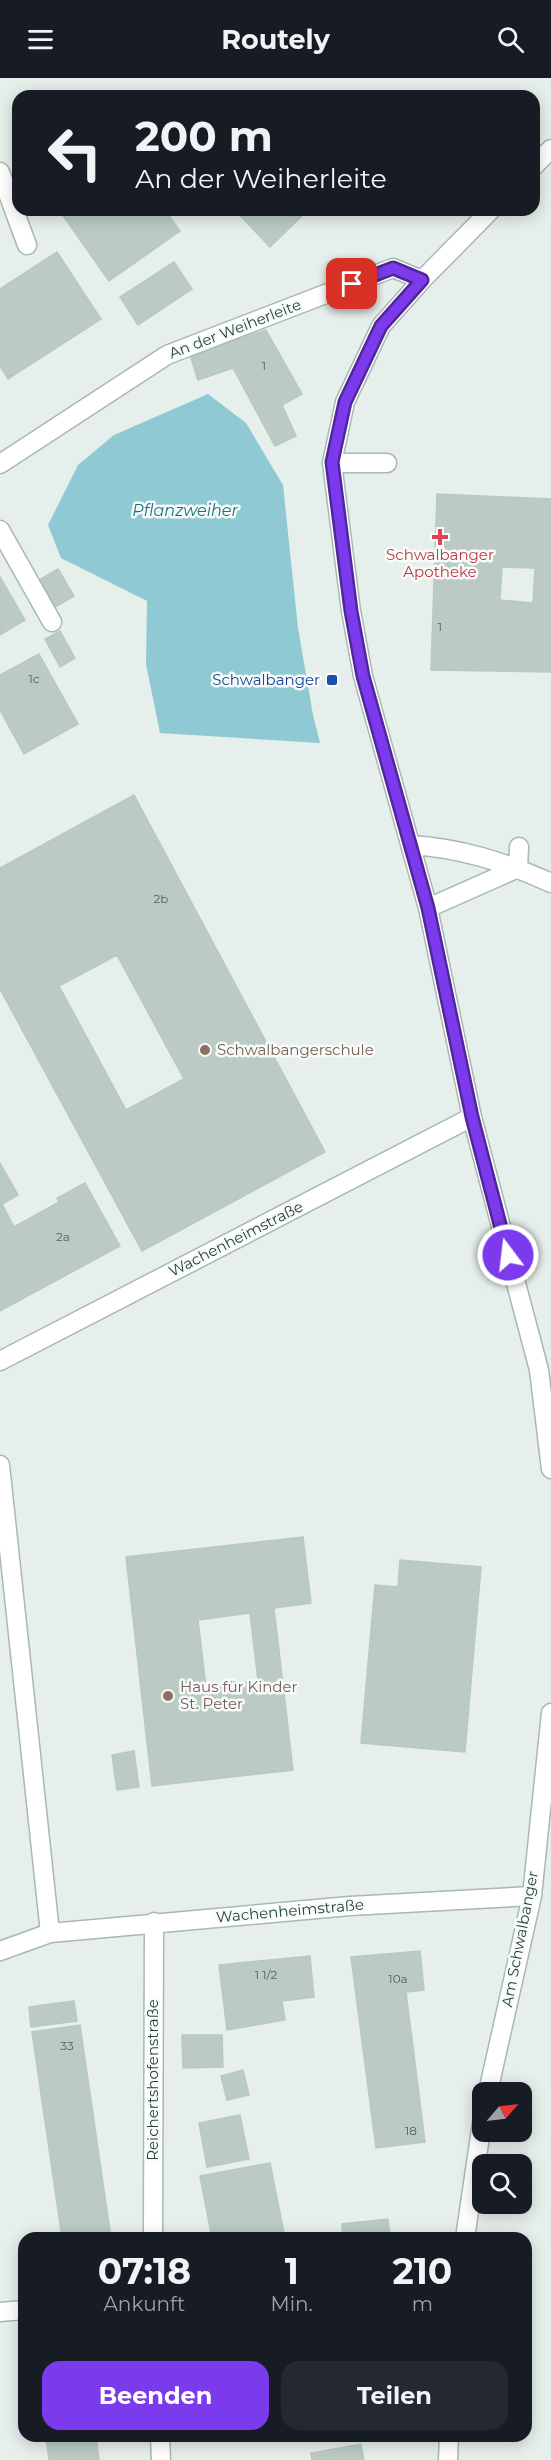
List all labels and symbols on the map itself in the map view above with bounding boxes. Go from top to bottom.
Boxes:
pin [326,258,377,309]
street label: An der Weiherleite [166,295,304,362]
house number: 1 [262,358,266,373]
water label: Pflanzweiher [132,501,238,520]
marker: Schwalbanger Apotheke [433,530,447,544]
place label: Schwalbanger Apotheke [386,545,494,581]
house number: 1 [438,619,442,634]
place label: Schwalbanger [212,670,320,689]
house number: 1c [28,671,40,686]
marker: Schwalbanger [325,673,339,687]
house number: 2b [154,891,168,906]
place label: Schwalbangerschule [217,1040,374,1059]
marker: Schwalbangerschule [198,1043,212,1057]
street label: Wachenheimstraße [165,1196,306,1281]
position arrow [476,1223,540,1287]
house number: 2a [56,1229,70,1244]
place label: Haus für Kinder St. Peter [180,1677,298,1713]
marker: Haus für Kinder St. Peter [161,1689,175,1703]
street label: Am Schwalbanger [497,1869,542,2009]
street label: Wachenheimstraße [215,1895,365,1926]
house number: 1 1/2 [255,1967,278,1982]
house number: 10a [388,1971,408,1986]
street label: Reichertshofenstraße [143,1999,162,2161]
house number: 33 [60,2038,74,2053]
north arrow [472,2082,532,2142]
house number: 18 [405,2123,417,2138]

